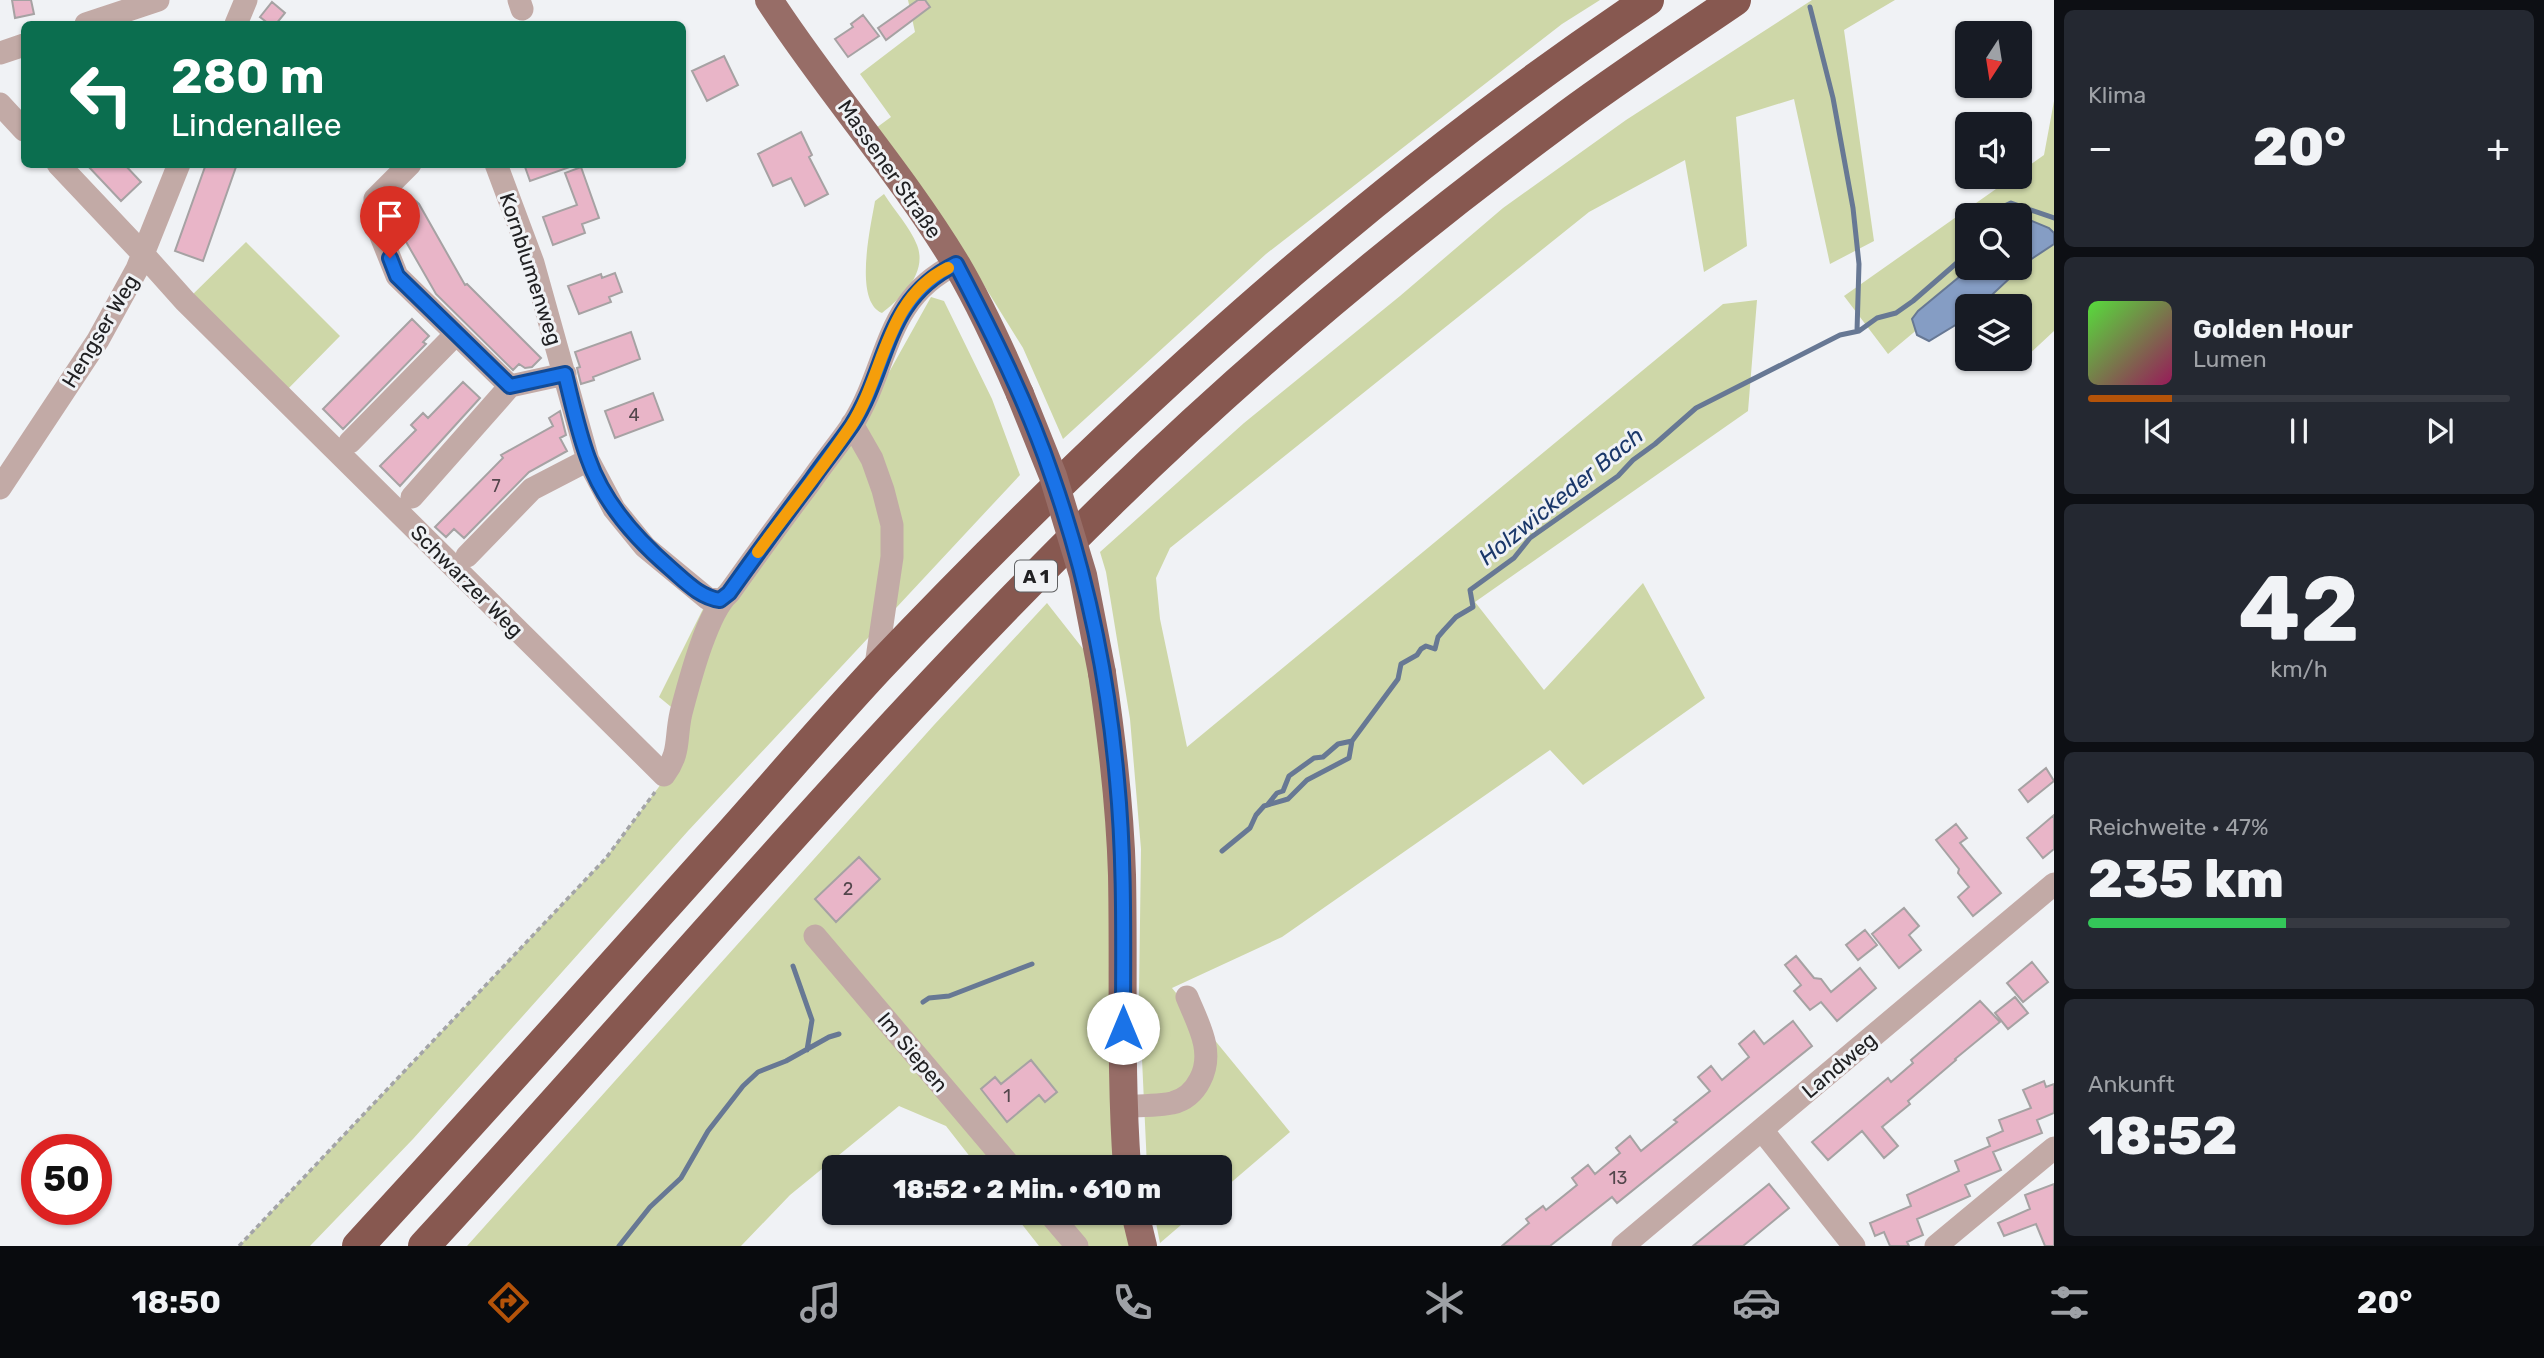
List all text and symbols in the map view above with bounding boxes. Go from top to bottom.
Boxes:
north arrow [1955,21,2032,98]
map controls [1955,21,2032,371]
text: 280 m [171,47,325,105]
icon: left [56,49,147,140]
text: Klima [2088,81,2146,109]
street label: Massener Straße [833,95,947,243]
text: Lindenallee [171,106,342,144]
button: sound [1955,112,2032,189]
text: 20° [2253,116,2346,178]
text: − [2088,125,2113,171]
text: + [2486,125,2510,171]
pin [360,186,420,258]
street label: Kornblumenweg [495,190,567,348]
icon: arrive [371,197,409,235]
button: search [1955,203,2032,280]
street label: Hengser Weg [56,270,144,392]
button: layers [1955,294,2032,371]
text: Golden Hour [2193,314,2353,345]
text: Lumen [2193,345,2267,373]
house number: 4 [628,404,640,426]
icon: previous [2139,412,2177,450]
icon: pause [2280,412,2318,450]
icon: next [2421,412,2459,450]
water label: Holzwickeder Bach [1473,421,1649,571]
house number: 7 [491,475,501,497]
street label: Schwarzer Weg [406,520,528,642]
text: 42 [2238,555,2360,663]
road number: A 1 [1015,561,1057,592]
text: km/h [2270,655,2328,683]
text: Reichweite · 47% [2088,813,2268,841]
text: 235 km [2088,848,2284,910]
house number: 2 [843,878,853,900]
position arrow [1086,991,1160,1065]
street label: Im Siepen [872,1007,954,1097]
street label: Landweg [1797,1027,1881,1103]
text: Ankunft [2088,1070,2175,1098]
house number: 1 [1003,1085,1011,1107]
text: 18:52 [2088,1105,2237,1167]
speed limit sign: 50 [21,1134,112,1225]
house number: 13 [1609,1167,1627,1189]
text: 18:52 · 2 Min. · 610 m [893,1174,1161,1205]
icon: directions [484,1278,533,1327]
icon: music [796,1278,845,1327]
icon: phone [1108,1278,1157,1327]
icon: climate [1420,1278,1469,1327]
icon: car [1732,1278,1781,1327]
icon: filters [2045,1278,2094,1327]
text: 18:50 [132,1283,221,1321]
text: 20° [2357,1283,2412,1321]

